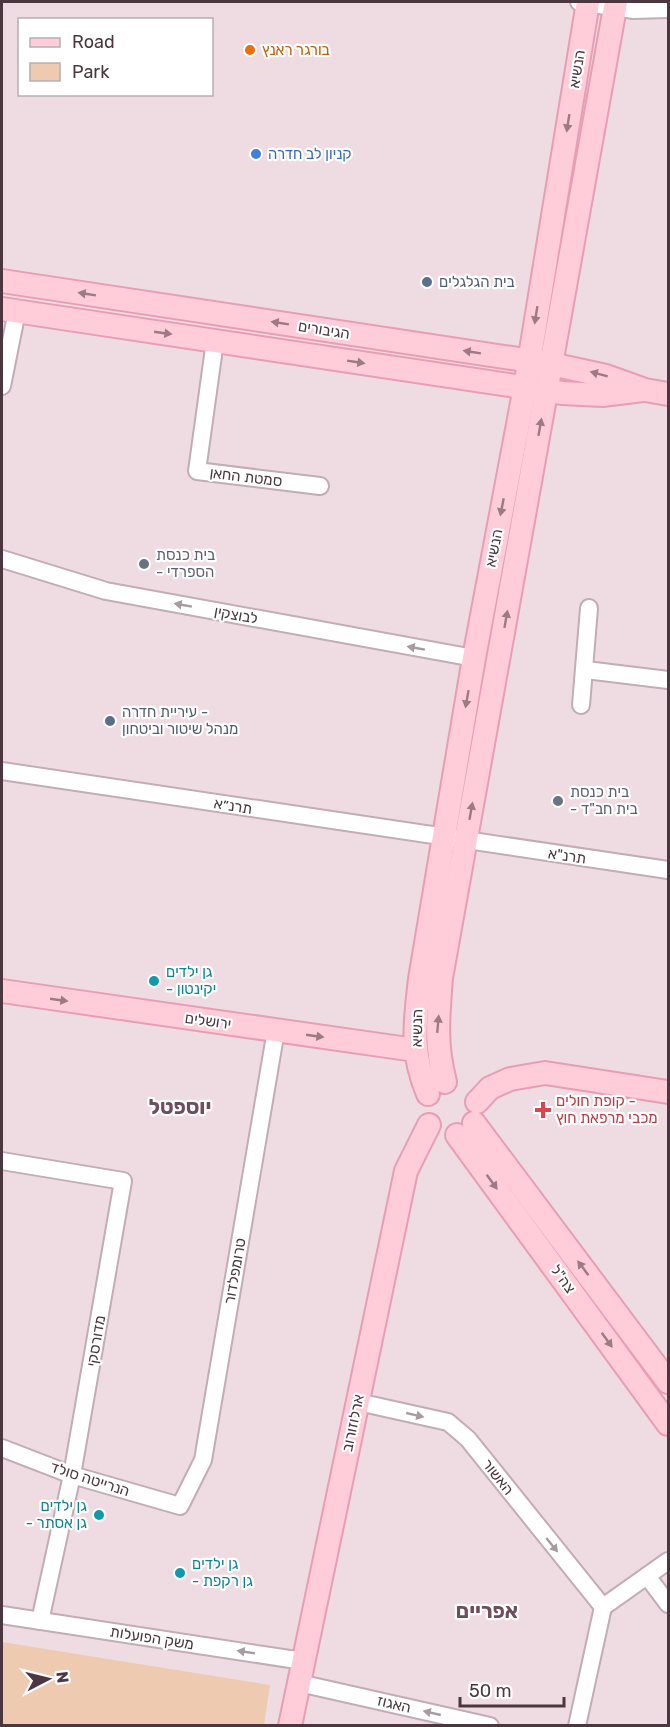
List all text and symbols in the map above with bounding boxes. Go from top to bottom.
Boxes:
legend [18,18,213,96]
text: Road [72,31,115,53]
place label: בורגר ראנץ [262,41,330,59]
marker: בורגר ראנץ [243,43,257,57]
street label: הנשיא [565,49,589,89]
text: Park [72,61,110,83]
one-way arrow [563,113,572,132]
place label: קניון לב חדרה [268,145,352,163]
marker: קניון לב חדרה [249,147,263,161]
place label: בית הגלגלים [439,273,515,291]
marker: בית הגלגלים [420,275,434,289]
one-way arrow [77,289,96,298]
one-way arrow [532,306,541,325]
street label: הגיבורים [297,317,351,343]
one-way arrow [270,318,289,327]
one-way arrow [154,329,173,338]
one-way arrow [463,348,482,357]
one-way arrow [347,357,366,366]
one-way arrow [590,369,608,378]
one-way arrow [536,418,545,437]
street label: סמטת החאן [209,464,283,490]
one-way arrow [497,498,506,517]
street label: הנשיא [482,527,506,569]
place label: בית כנסת - הספרדי [156,546,215,581]
marker: בית כנסת - הספרדי [137,557,151,571]
one-way arrow [173,600,192,609]
street label: לבוצקין [213,602,259,628]
one-way arrow [502,610,511,629]
one-way arrow [406,643,425,652]
one-way arrow [462,690,471,709]
place label: עיריית חדרה - מנהל שיטור וביטחון [122,703,238,738]
marker: עיריית חדרה - מנהל שיטור וביטחון [103,714,117,728]
place label: בית כנסת - בית חב"ד [570,783,638,818]
street label: תרנ״א [213,794,253,818]
marker: בית כנסת - בית חב"ד [551,794,565,808]
one-way arrow [467,802,476,821]
street label: תרנ"א [547,844,587,868]
place label: גן ילדים - יקינטון [166,963,216,998]
marker: גן ילדים - יקינטון [147,974,161,988]
one-way arrow [50,995,69,1004]
street label: ירושלים [184,1009,232,1033]
street label: הנשיא [408,1009,426,1047]
one-way arrow [433,1015,442,1034]
one-way arrow [305,1031,324,1040]
place label: קופת חולים - מכבי מרפאת חוץ [556,1092,658,1127]
district label: יוספטל [149,1094,211,1119]
marker: קופת חולים - מכבי מרפאת חוץ [534,1101,552,1119]
one-way arrow [485,1175,497,1190]
street label: טרומפלדור [220,1236,250,1306]
street label: צה"ל [547,1261,579,1297]
one-way arrow [577,1261,589,1276]
street label: מדורסקי [83,1314,109,1368]
one-way arrow [601,1331,613,1347]
street label: ארלוזורוב [338,1393,368,1453]
one-way arrow [405,1410,424,1420]
street label: האשור [478,1455,518,1499]
street label: הנרייטה סולד [48,1458,132,1500]
place label: גן ילדים - גן אסתר [26,1497,87,1532]
marker: גן ילדים - גן אסתר [92,1508,106,1522]
one-way arrow [545,1537,557,1552]
place label: גן ילדים - גן רקפת [192,1555,253,1590]
marker: גן ילדים - גן רקפת [173,1566,187,1580]
district label: אפריים [456,1598,518,1623]
street label: משק הפועלות [109,1622,195,1654]
one-way arrow [236,1648,255,1657]
north arrow [18,1649,78,1709]
text: N [52,1670,73,1684]
scale bar [460,1670,564,1708]
text: 50 m [469,1680,512,1702]
street label: האגוז [375,1691,413,1717]
one-way arrow [423,1707,442,1717]

